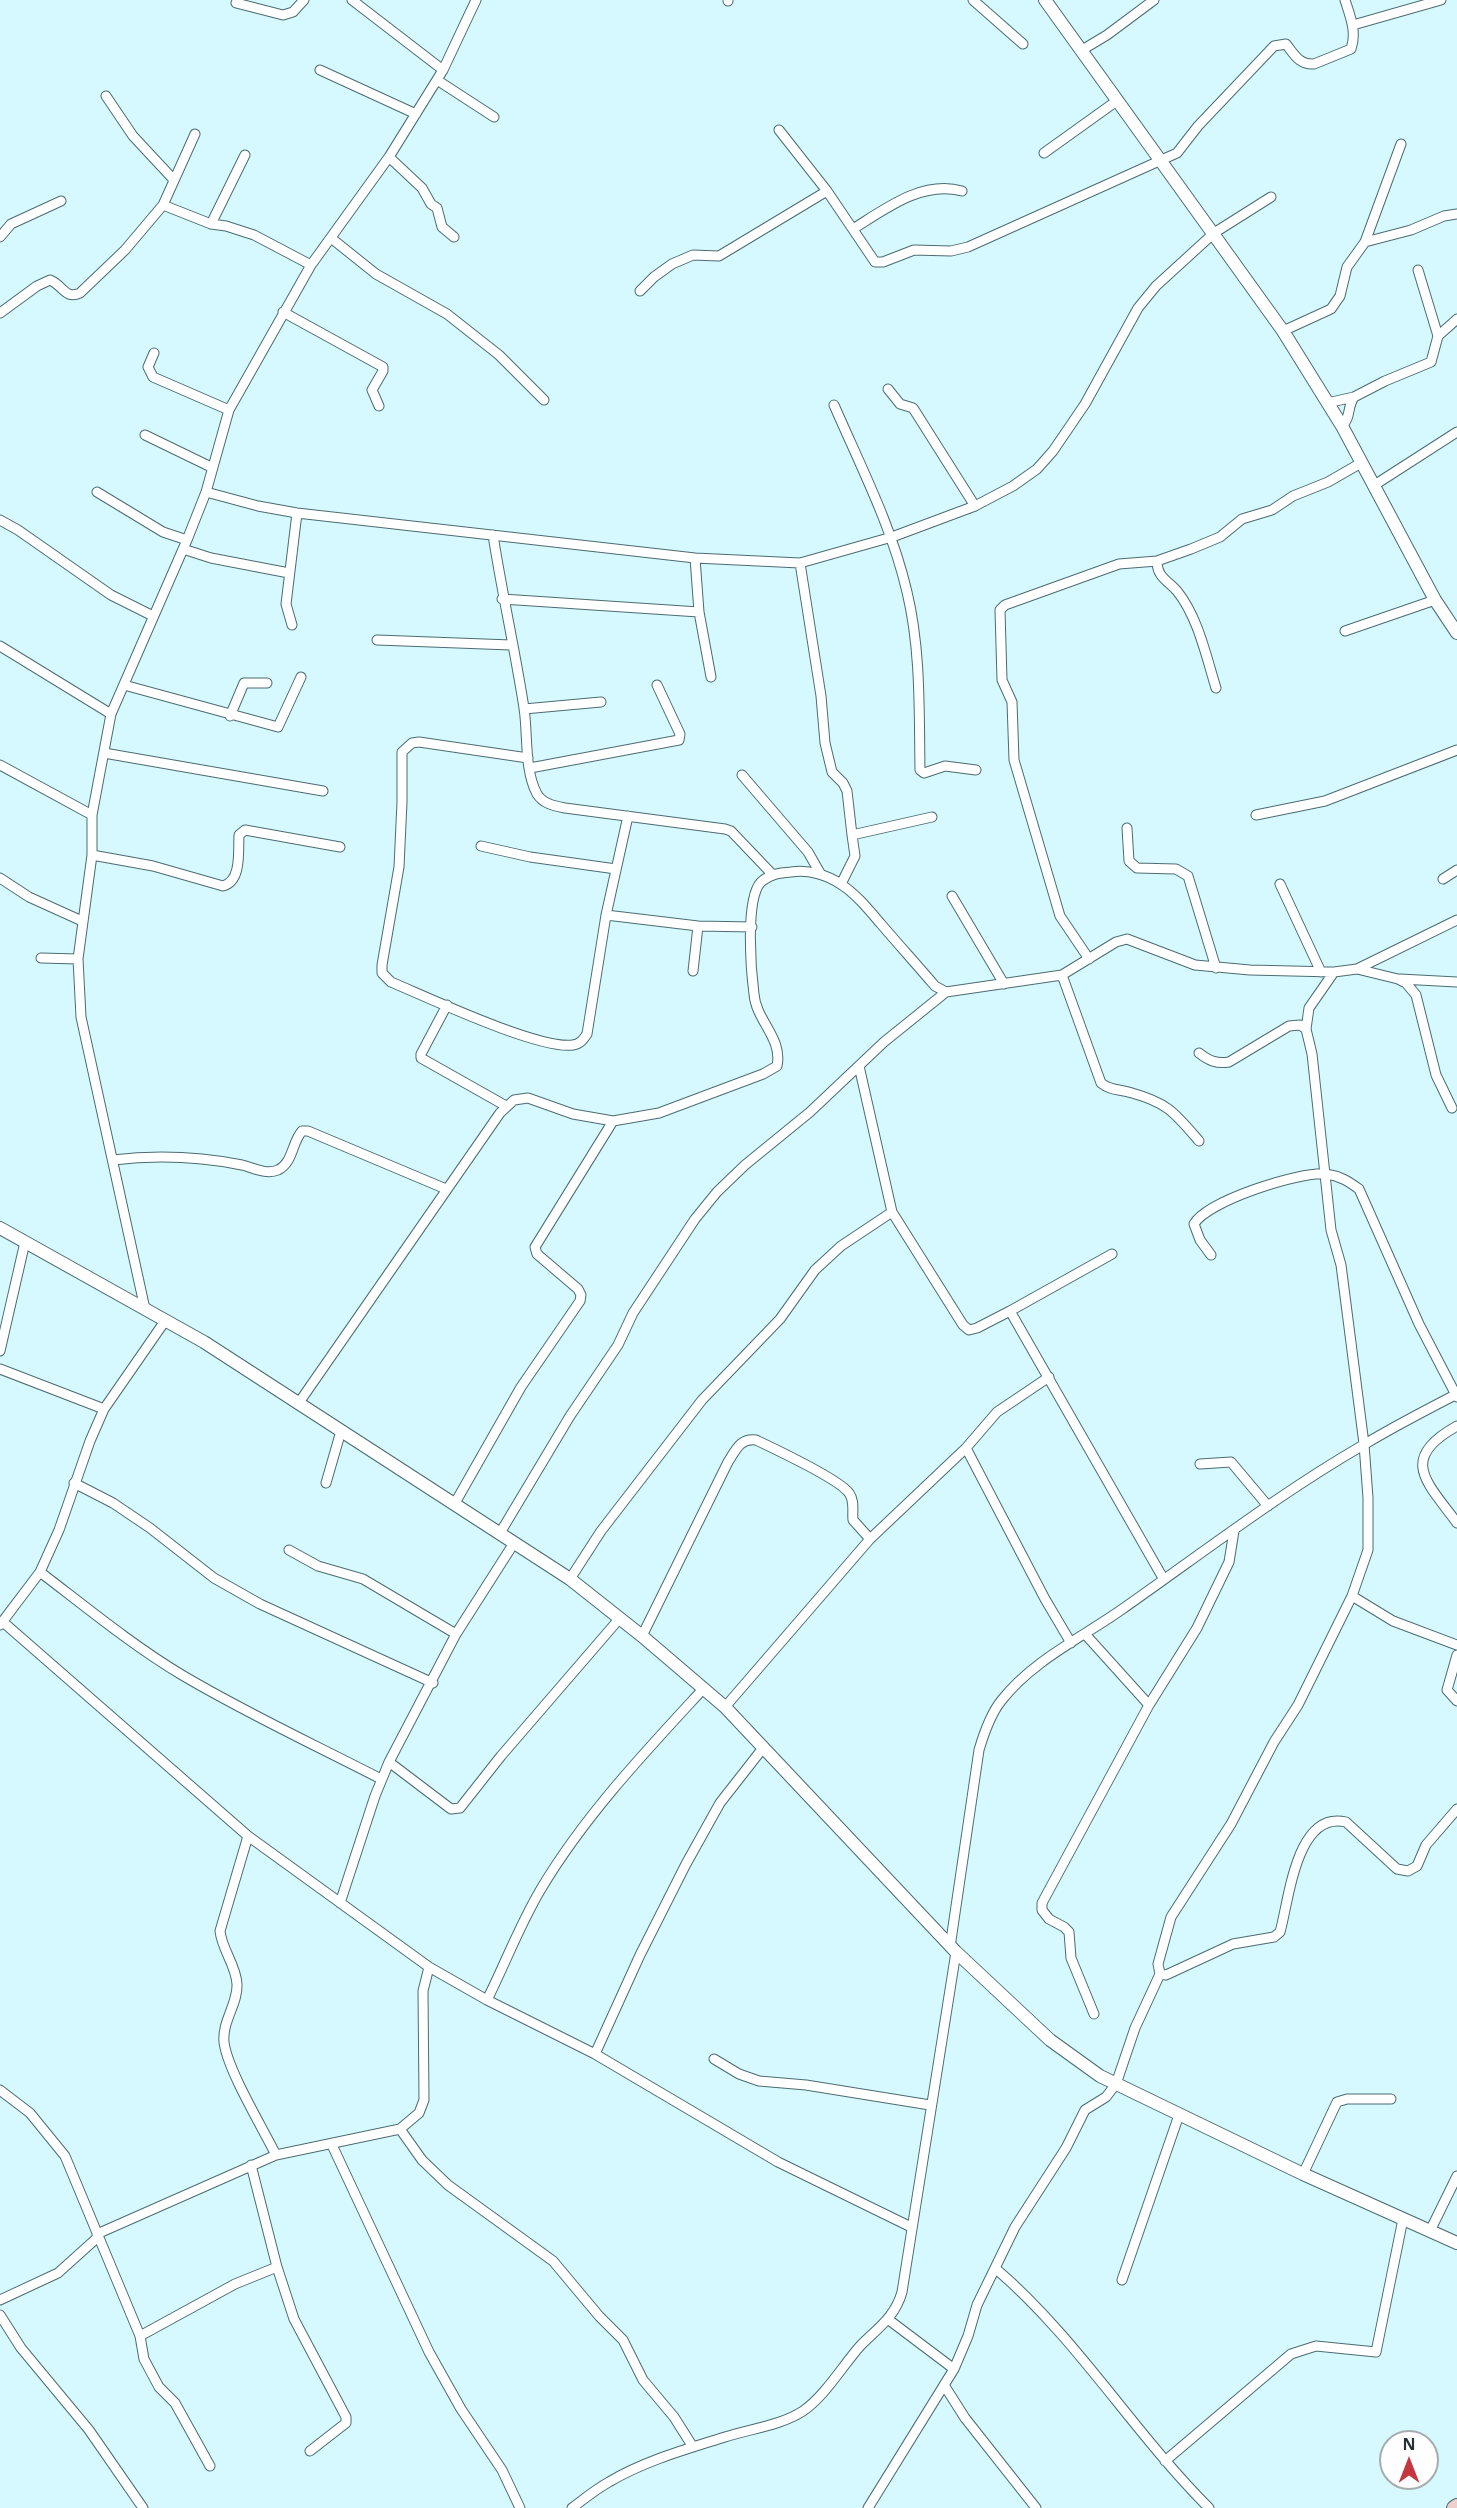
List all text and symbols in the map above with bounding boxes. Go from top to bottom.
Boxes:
north arrow [1379,2430,1439,2490]
text: N [1402,2433,1416,2455]

